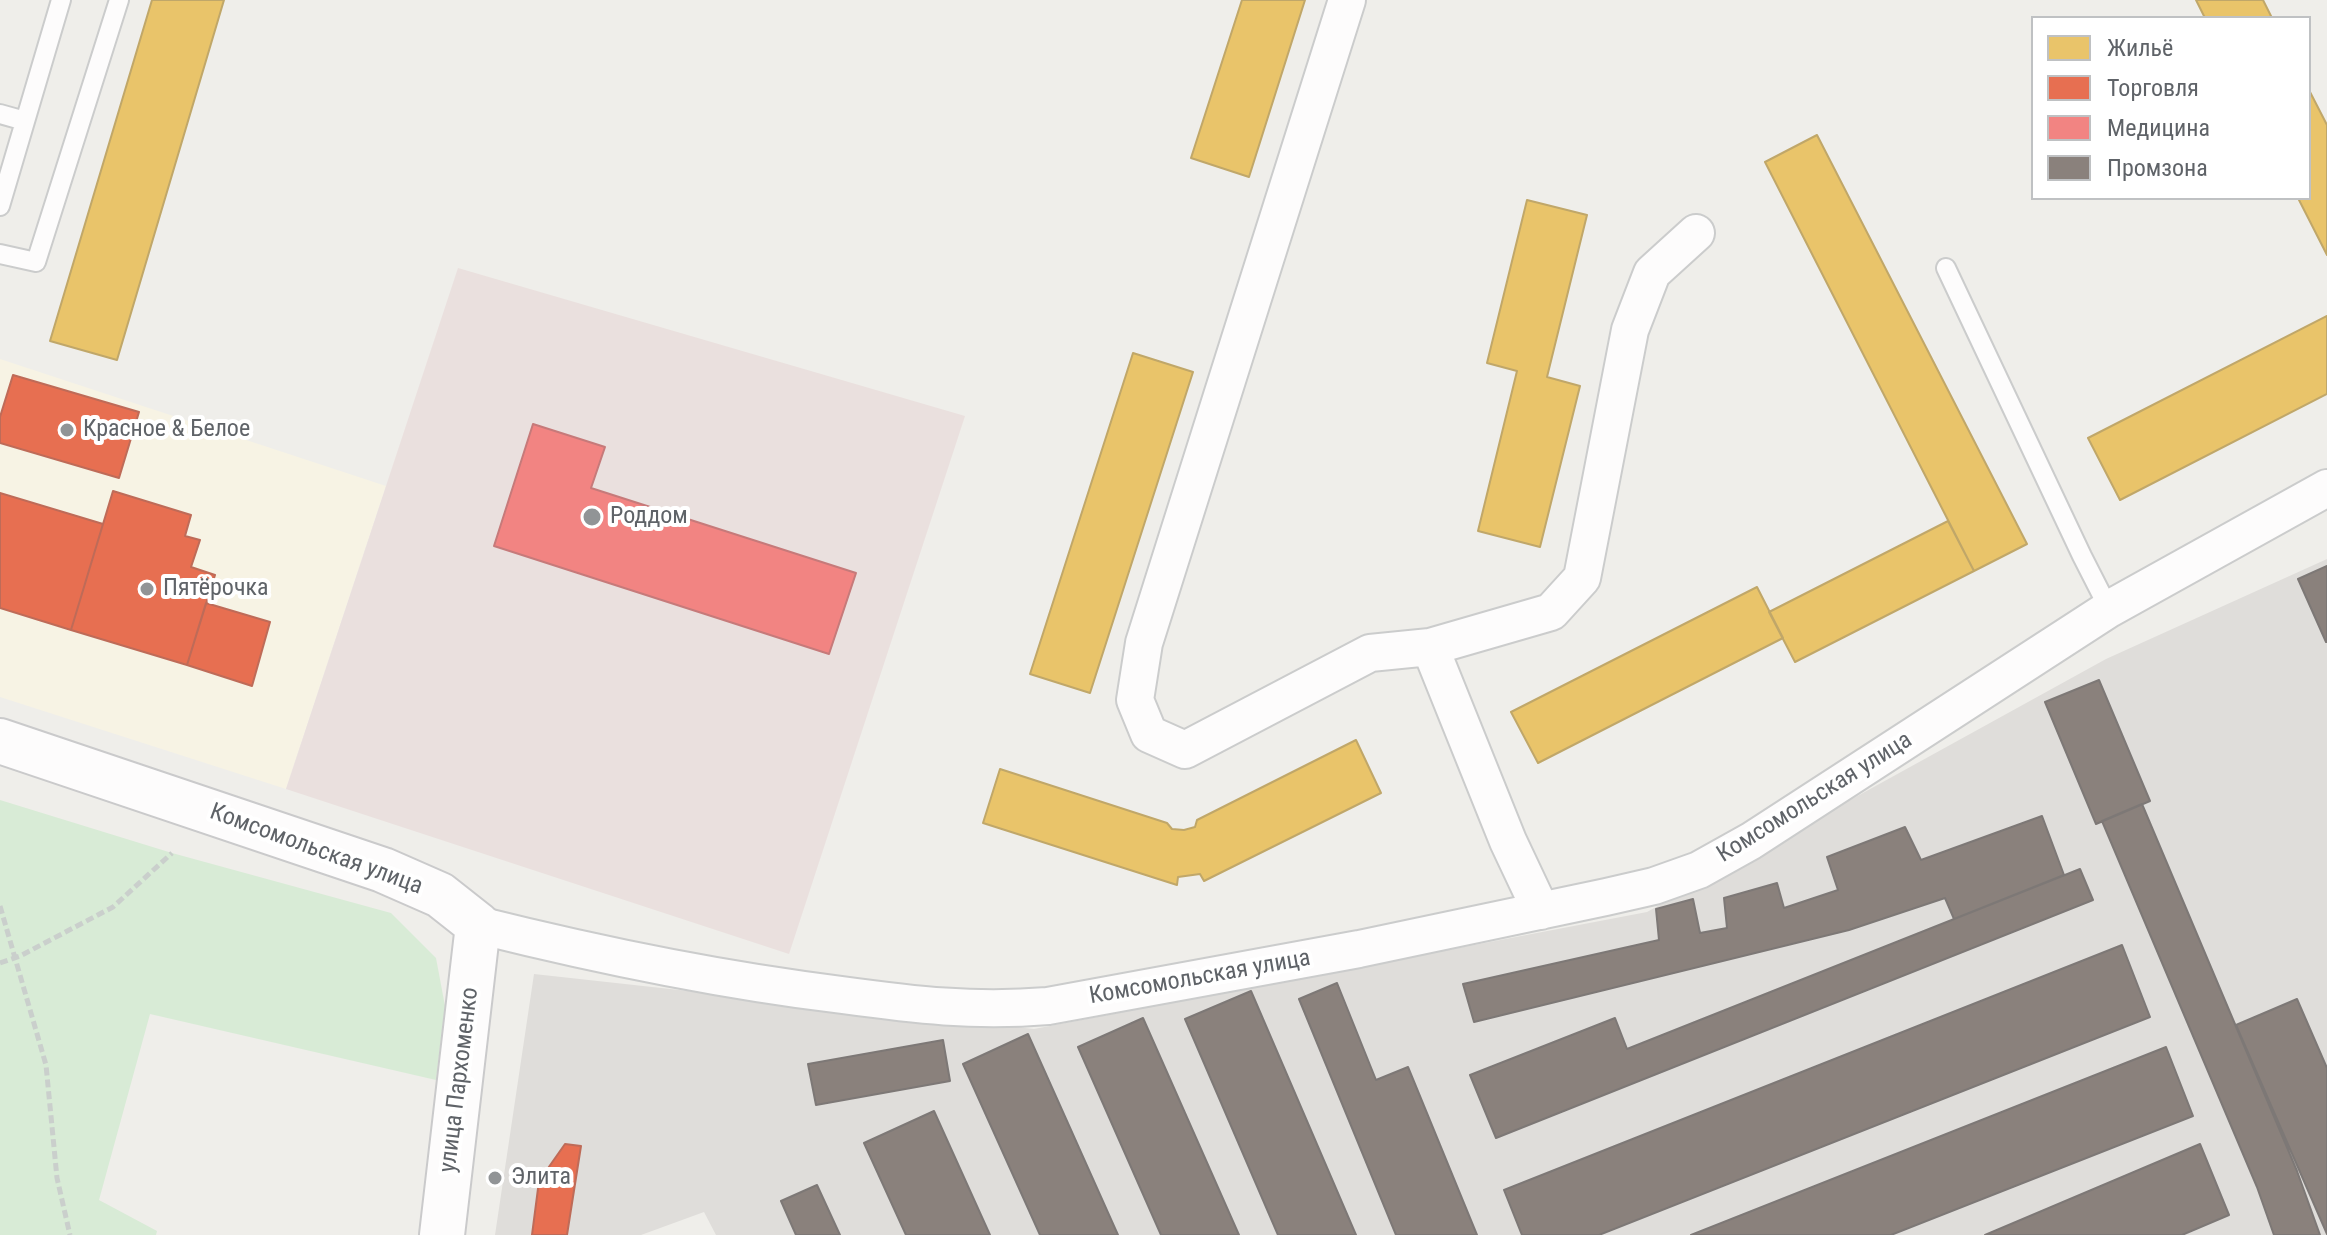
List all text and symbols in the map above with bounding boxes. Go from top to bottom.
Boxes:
legend [2031,16,2311,200]
text: Жильё [2107,34,2173,62]
text: Торговля [2107,74,2199,102]
text: Медицина [2107,114,2210,142]
text: Промзона [2107,154,2208,182]
place label: Красное & Белое [83,416,250,444]
marker: Красное & Белое [58,421,76,439]
place label: Роддом [610,503,688,531]
marker: Роддом [581,506,603,528]
place label: Пятёрочка [163,575,268,603]
marker: Пятёрочка [138,580,156,598]
street label: Комсомольская улица [1712,726,1918,870]
street label: Комсомольская улица [206,798,426,902]
street label: Комсомольская улица [1087,944,1313,1012]
street label: улица Пархоменко [434,986,486,1174]
place label: Элита [511,1164,571,1192]
marker: Элита [486,1169,504,1187]

